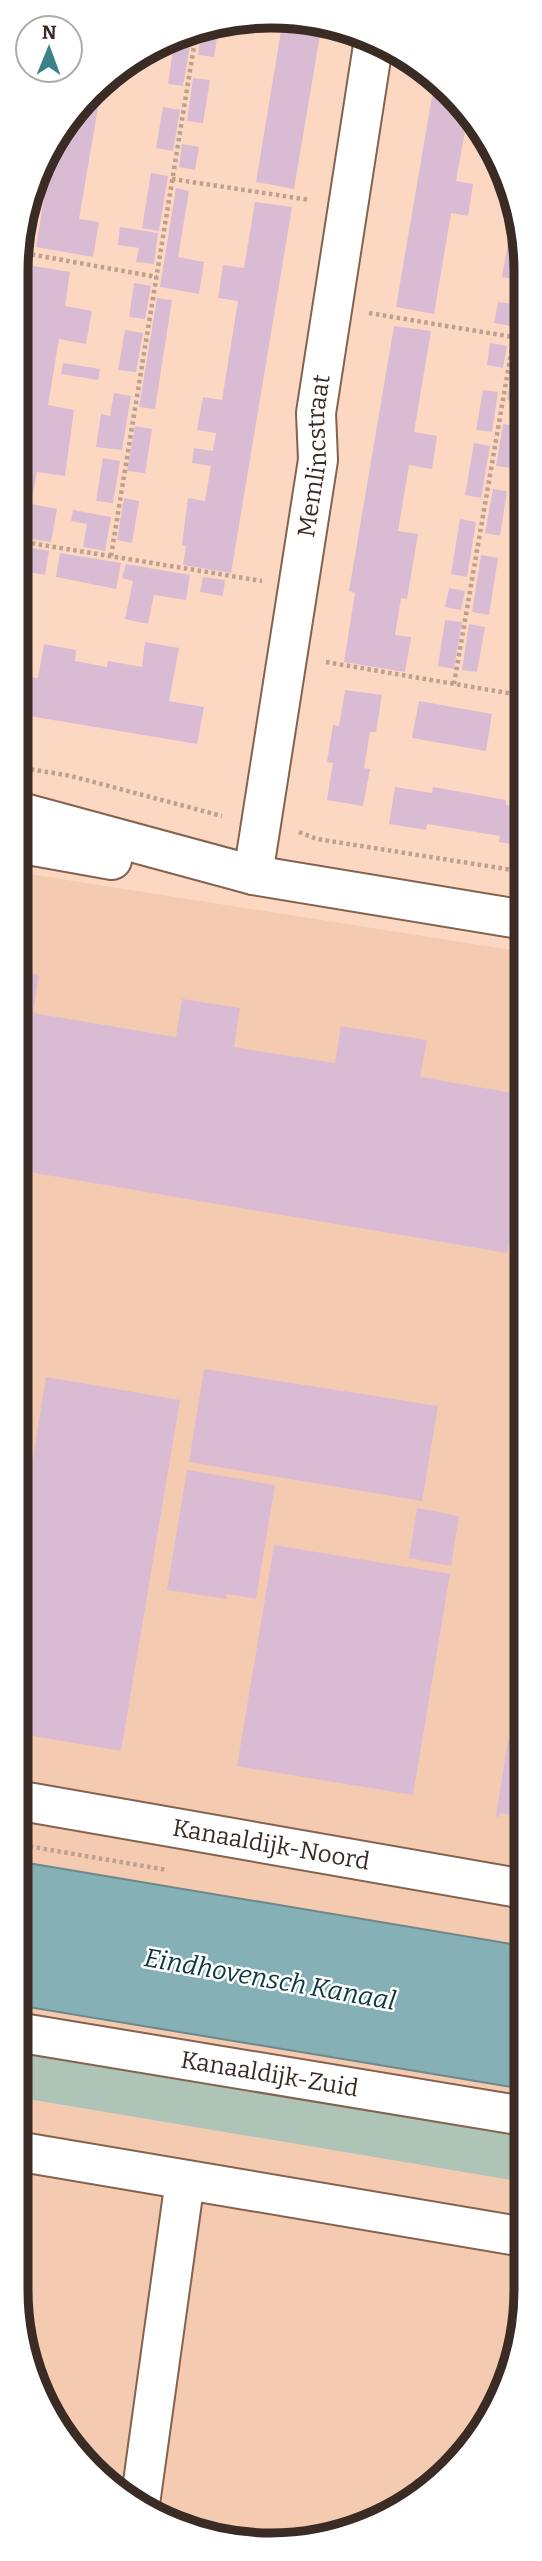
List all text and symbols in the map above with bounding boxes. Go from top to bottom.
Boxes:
north arrow [14,14,84,84]
text: N [42,21,57,44]
street label: Memlincstraat [292,372,336,539]
street label: Kanaaldijk-Noord [170,1814,372,1876]
water label: Eindhovensch Kanaal [142,1942,398,2017]
street label: Kanaaldijk-Zuid [179,2045,360,2102]

